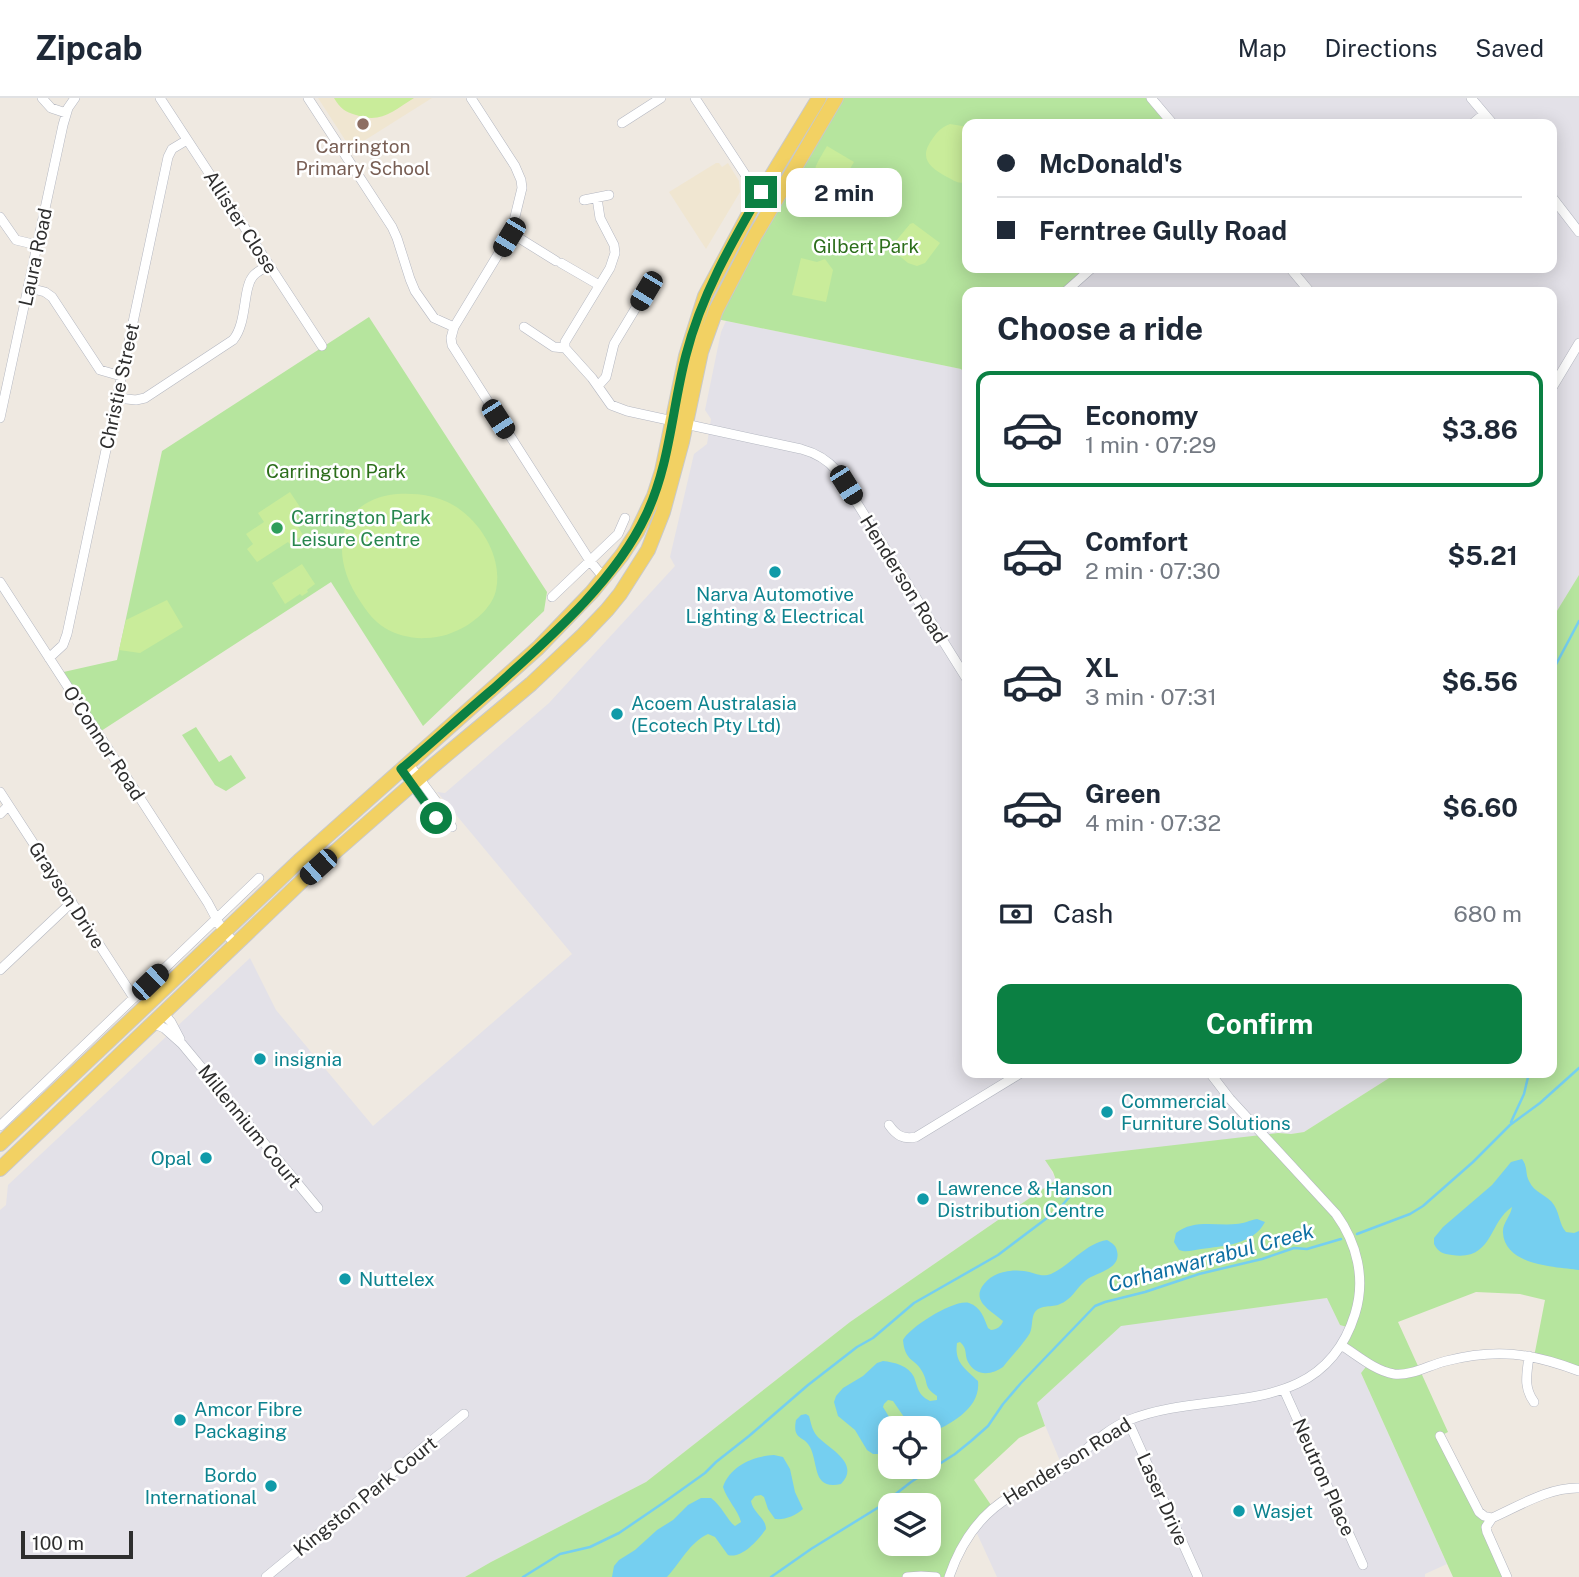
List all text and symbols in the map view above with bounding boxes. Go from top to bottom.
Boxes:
text: Zipcab [35,29,143,67]
text: Map [1238,34,1287,62]
text: Directions [1325,34,1437,62]
text: Saved [1475,34,1544,62]
marker: Carrington Primary School [355,116,371,132]
place label: Carrington Primary School [296,135,430,179]
text: McDonald's [1039,148,1182,179]
street label: Allister Close [200,166,282,278]
callout: 2 min [786,168,901,217]
route end [745,176,777,208]
text: 2 min [814,179,874,206]
street label: Laura Road [14,206,56,308]
car [490,214,529,260]
text: Ferntree Gully Road [1039,215,1287,246]
park label: Gilbert Park [813,235,919,257]
car [627,268,666,314]
text: Choose a ride [997,310,1203,347]
street label: Christie Street [95,321,143,451]
car [478,396,519,442]
icon: car [1001,398,1064,461]
text: Economy [1085,400,1198,431]
text: $3.86 [1441,414,1518,445]
text: 1 min · 07:29 [1085,431,1216,458]
park label: Carrington Park [266,460,406,482]
car [826,462,867,508]
place label: Carrington Park Leisure Centre [291,506,431,550]
street label: Henderson Road [856,511,952,647]
marker: Carrington Park Leisure Centre [269,520,285,536]
icon: car [1001,524,1064,587]
text: Comfort [1085,526,1188,557]
text: $5.21 [1448,540,1518,571]
text: 2 min · 07:30 [1085,557,1221,584]
marker: Narva Automotive Lighting & Electrical [767,564,783,580]
place label: Narva Automotive Lighting & Electrical [685,583,865,627]
icon: car [1001,650,1064,713]
text: XL [1085,652,1119,683]
text: $6.56 [1441,666,1518,697]
street label: O'Connor Road [59,682,149,804]
text: 3 min · 07:31 [1085,683,1217,710]
place label: Acoem Australasia (Ecotech Pty Ltd) [631,692,797,736]
marker: Acoem Australasia (Ecotech Pty Ltd) [609,706,625,722]
icon: car [1001,776,1064,839]
text: Green [1085,778,1161,809]
text: $6.60 [1442,792,1518,823]
route start [420,802,452,834]
text: 4 min · 07:32 [1085,809,1221,836]
street label: Grayson Drive [24,838,110,952]
car [296,845,341,889]
icon: cash [997,895,1035,933]
text: Cash [1053,898,1113,929]
text: 680 m [1454,900,1522,927]
car [128,960,173,1004]
button: Confirm [997,984,1522,1064]
place label: insignia [274,1048,342,1070]
marker: insignia [252,1051,268,1067]
street label: Millennium Court [194,1060,306,1192]
place label: Commercial Furniture Solutions [1121,1090,1291,1134]
marker: Commercial Furniture Solutions [1099,1104,1115,1120]
place label: Opal [151,1147,192,1169]
marker: Opal [198,1150,214,1166]
place label: Lawrence & Hanson Distribution Centre [937,1177,1112,1221]
marker: Lawrence & Hanson Distribution Centre [915,1191,931,1207]
water label: Corhanwarrabul Creek [1105,1218,1317,1297]
place label: Nuttelex [359,1268,435,1290]
marker: Nuttelex [337,1271,353,1287]
place label: Amcor Fibre Packaging [194,1398,302,1442]
marker: Amcor Fibre Packaging [172,1412,188,1428]
street label: Henderson Road [999,1413,1135,1509]
street label: Neutron Place [1288,1415,1360,1539]
map controls [878,1416,941,1556]
button: locate [878,1416,941,1479]
street label: Kingston Park Court [289,1432,441,1560]
street label: Laser Drive [1133,1449,1193,1549]
place label: Bordo International [145,1464,257,1508]
marker: Bordo International [263,1478,279,1494]
button: layers [878,1493,941,1556]
place label: Wasjet [1253,1500,1313,1522]
marker: Wasjet [1231,1503,1247,1519]
scale bar [21,1528,133,1560]
text: 100 m [32,1532,84,1554]

